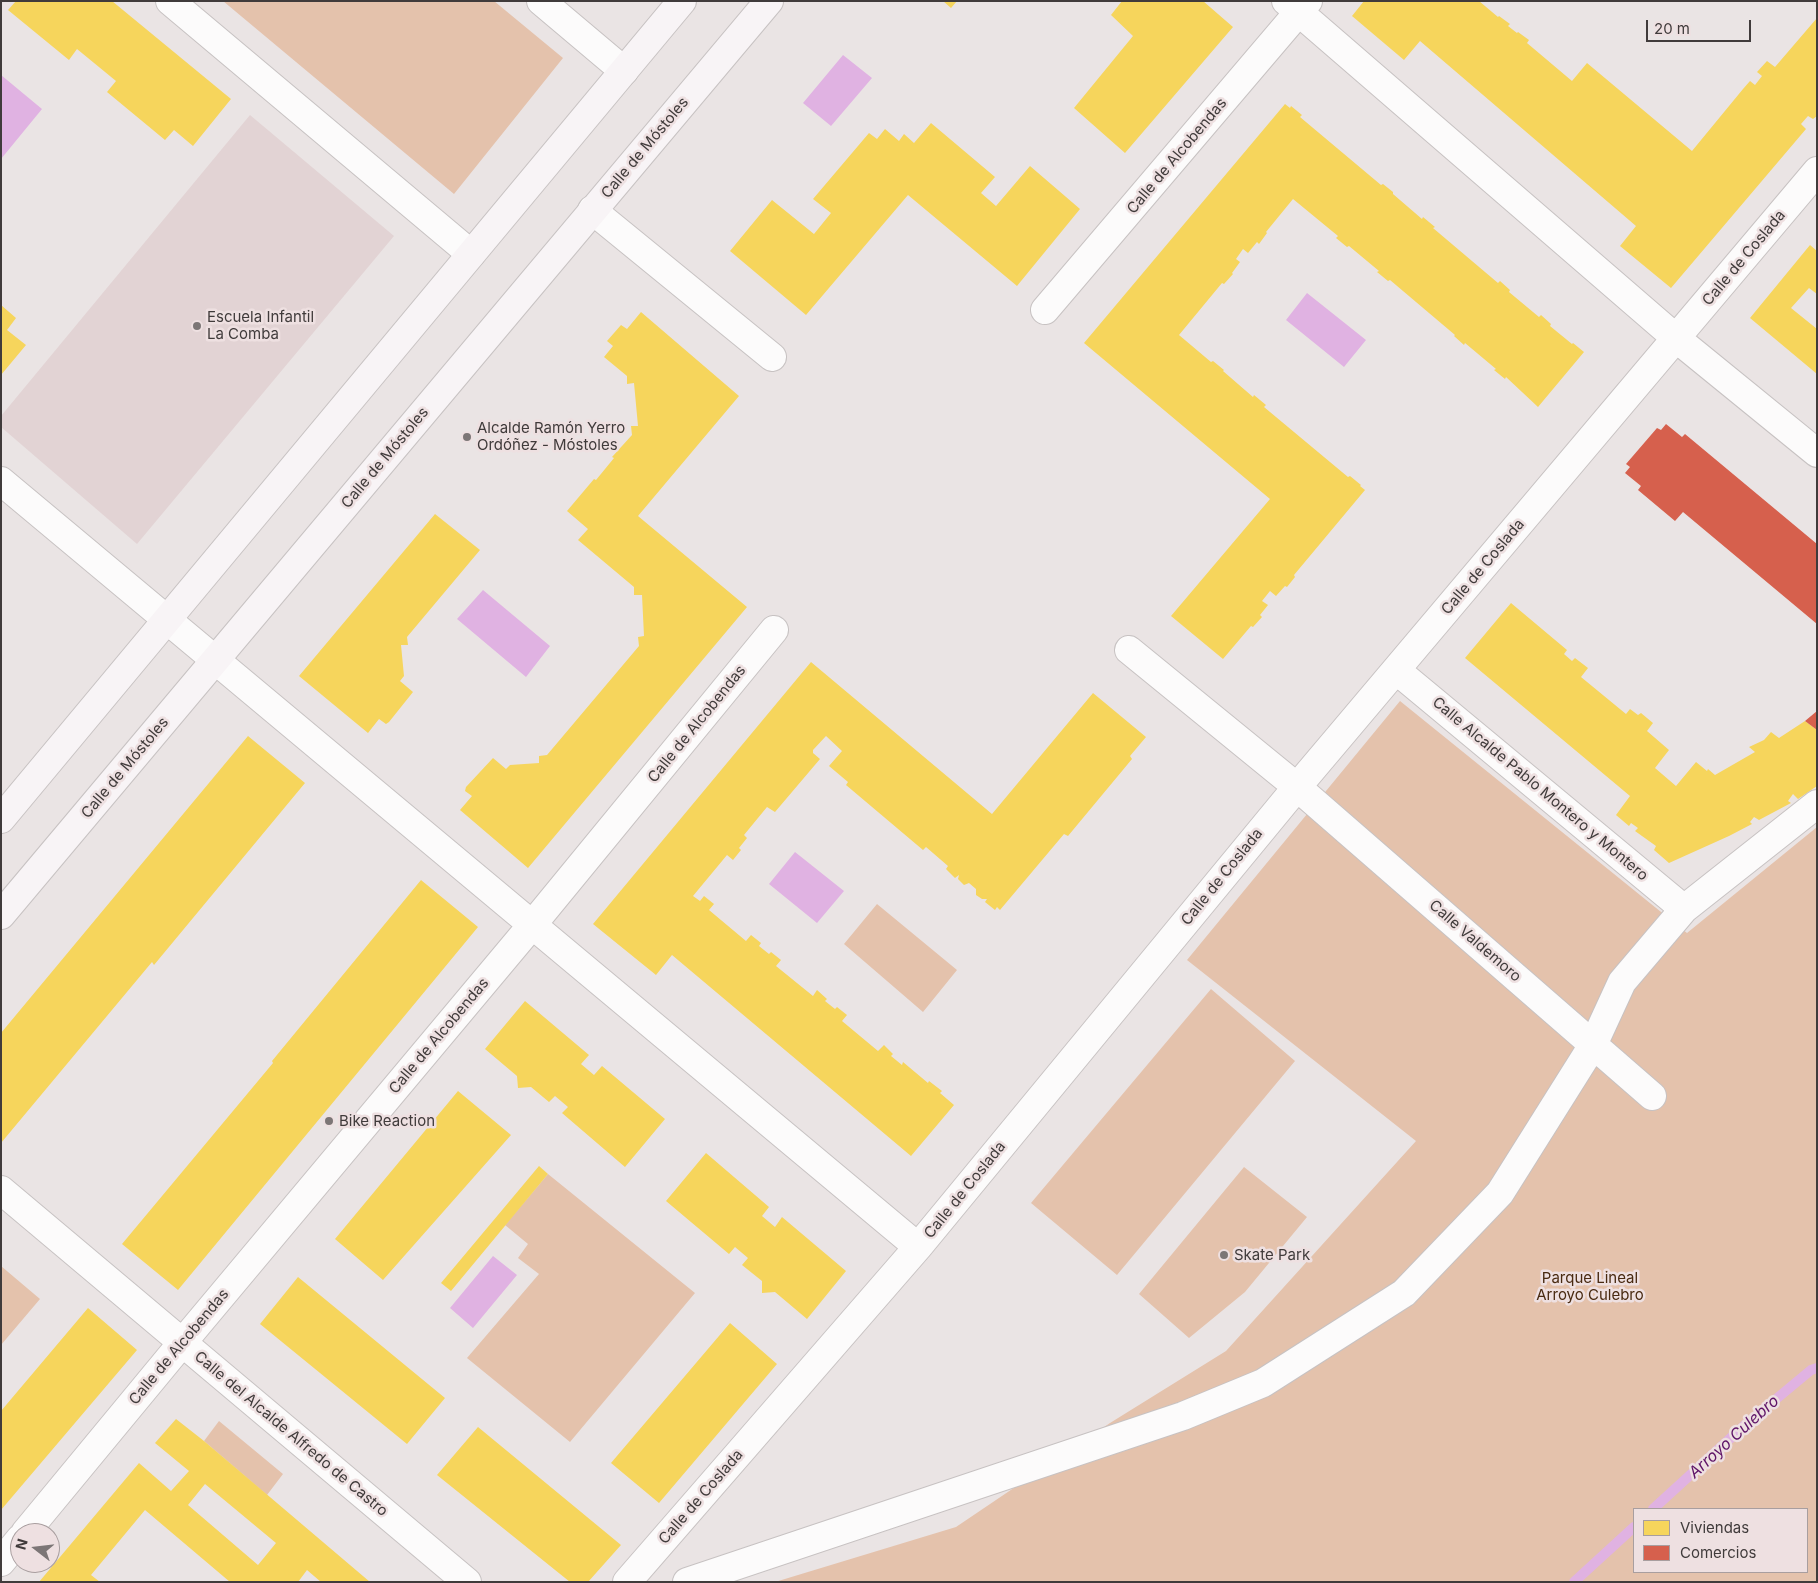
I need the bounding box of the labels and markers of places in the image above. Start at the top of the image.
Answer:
place label: Escuela Infantil La Comba [207,308,314,343]
marker: Escuela Infantil La Comba [191,320,203,332]
place label: Alcalde Ramón Yerro Ordóñez - Móstoles [477,419,625,454]
marker: Alcalde Ramón Yerro Ordóñez - Móstoles [461,431,473,443]
place label: Bike Reaction [339,1112,435,1130]
marker: Bike Reaction [323,1115,335,1127]
place label: Skate Park [1234,1246,1310,1264]
marker: Skate Park [1218,1249,1230,1261]

